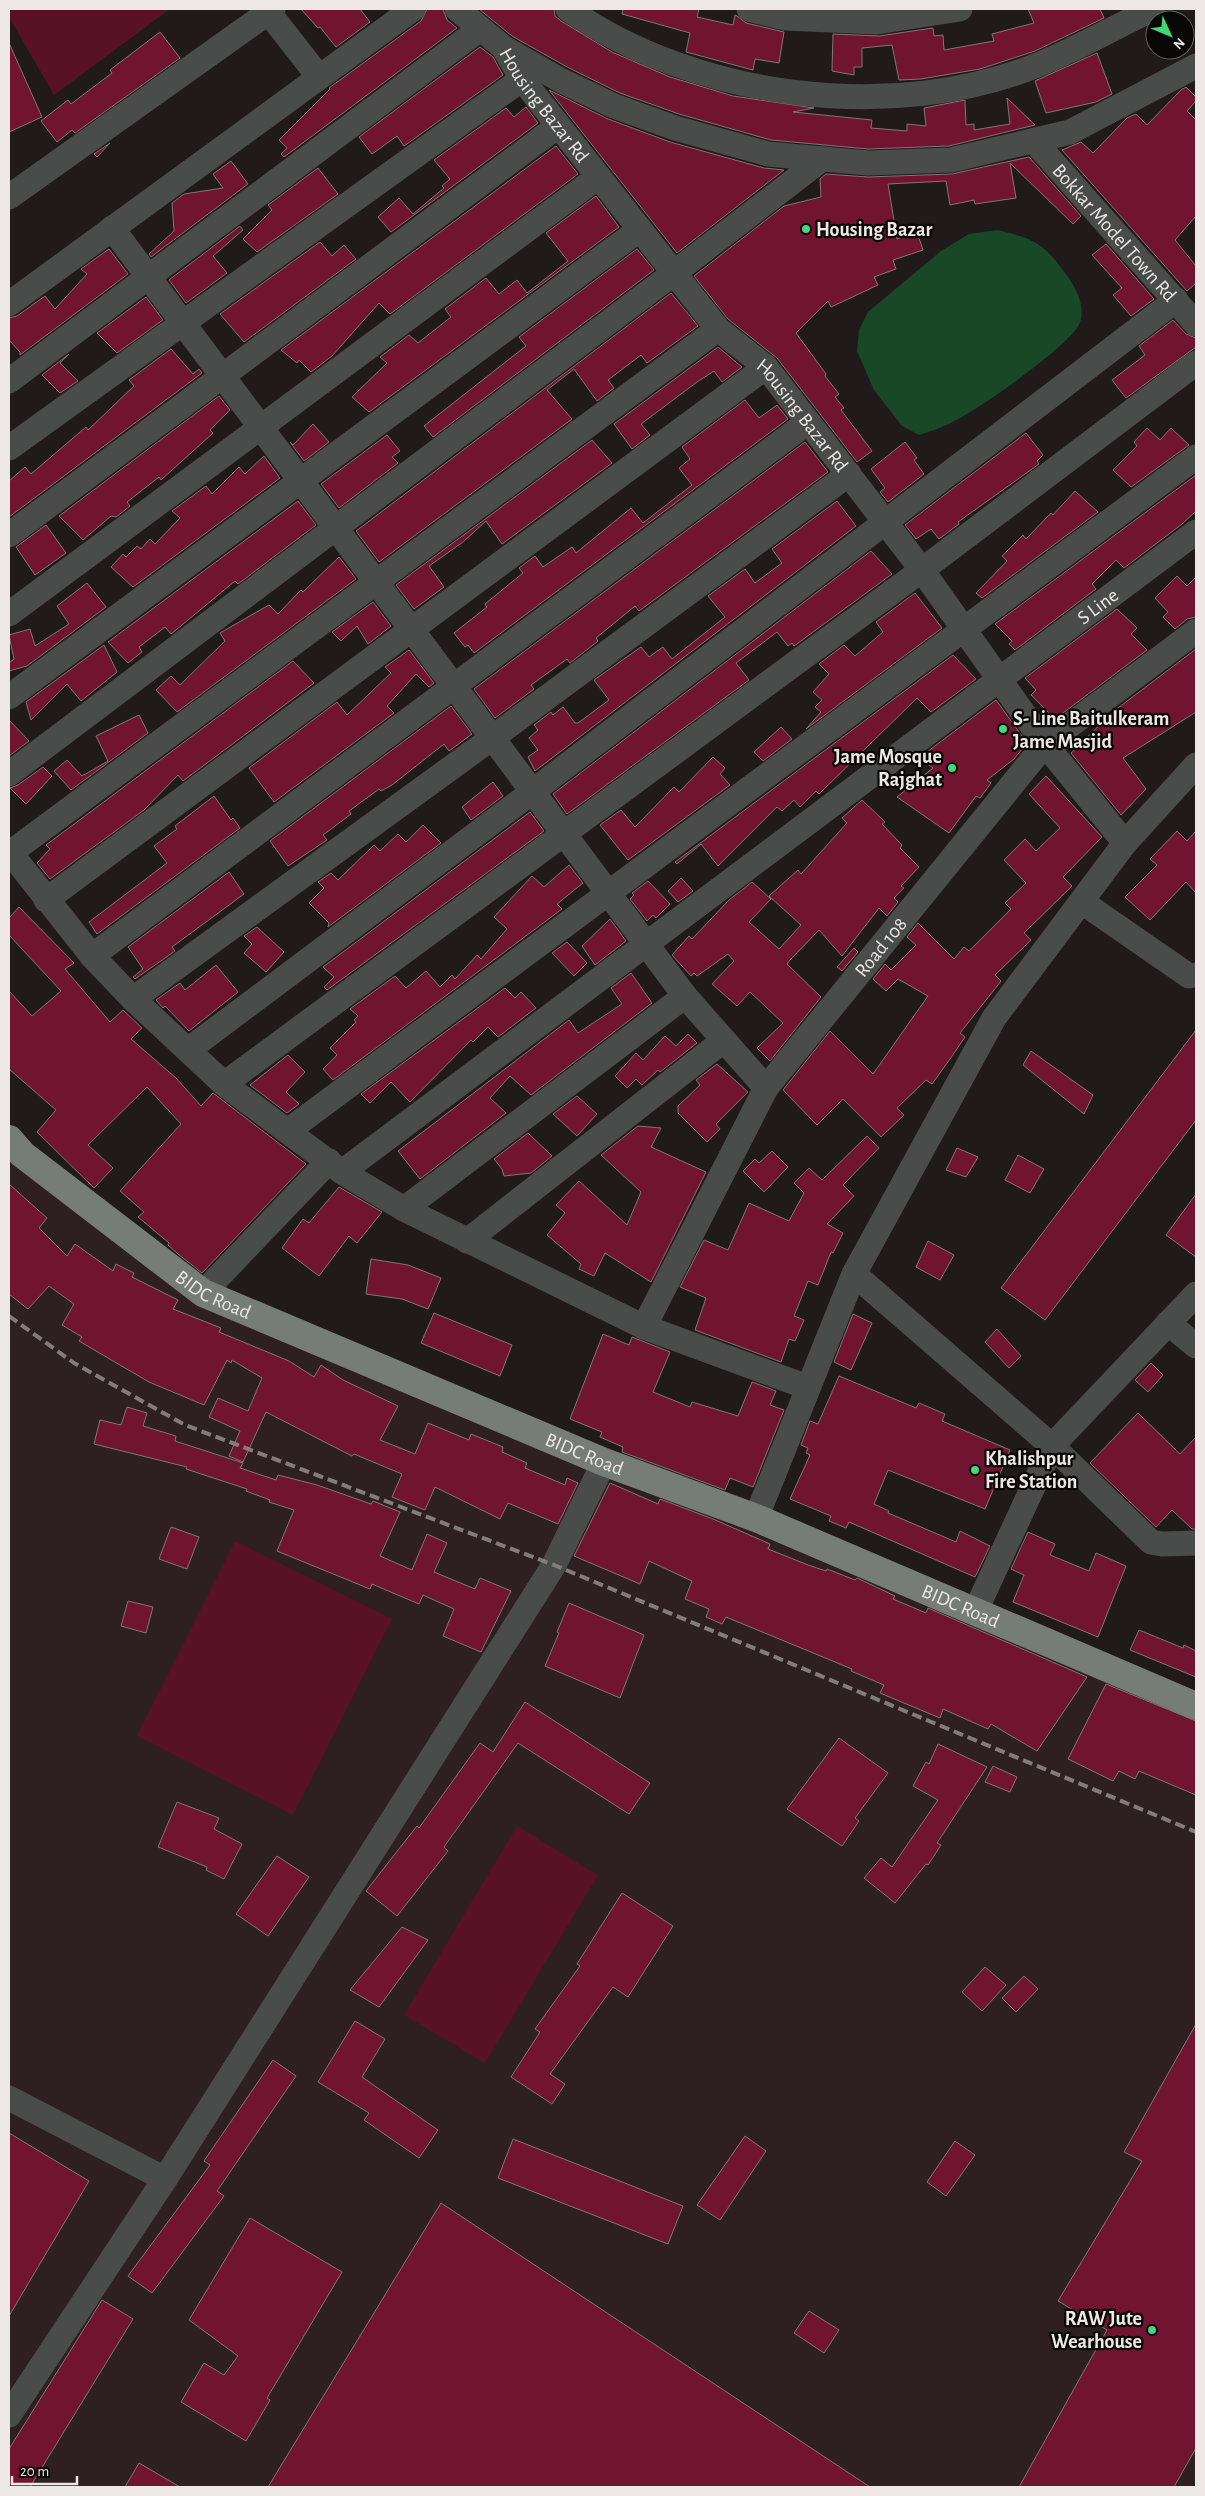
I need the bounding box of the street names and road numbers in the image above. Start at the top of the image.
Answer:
street label: Housing Bazar Rd [495,45,592,166]
street label: Bokkar Model Town Rd [1048,160,1180,306]
street label: Housing Bazar Rd [753,355,851,476]
street label: S Line [1074,585,1122,628]
street label: Road 108 [851,914,911,981]
street label: BIDC Road [171,1267,254,1323]
street label: BIDC Road [542,1429,626,1479]
street label: BIDC Road [919,1581,1002,1632]

